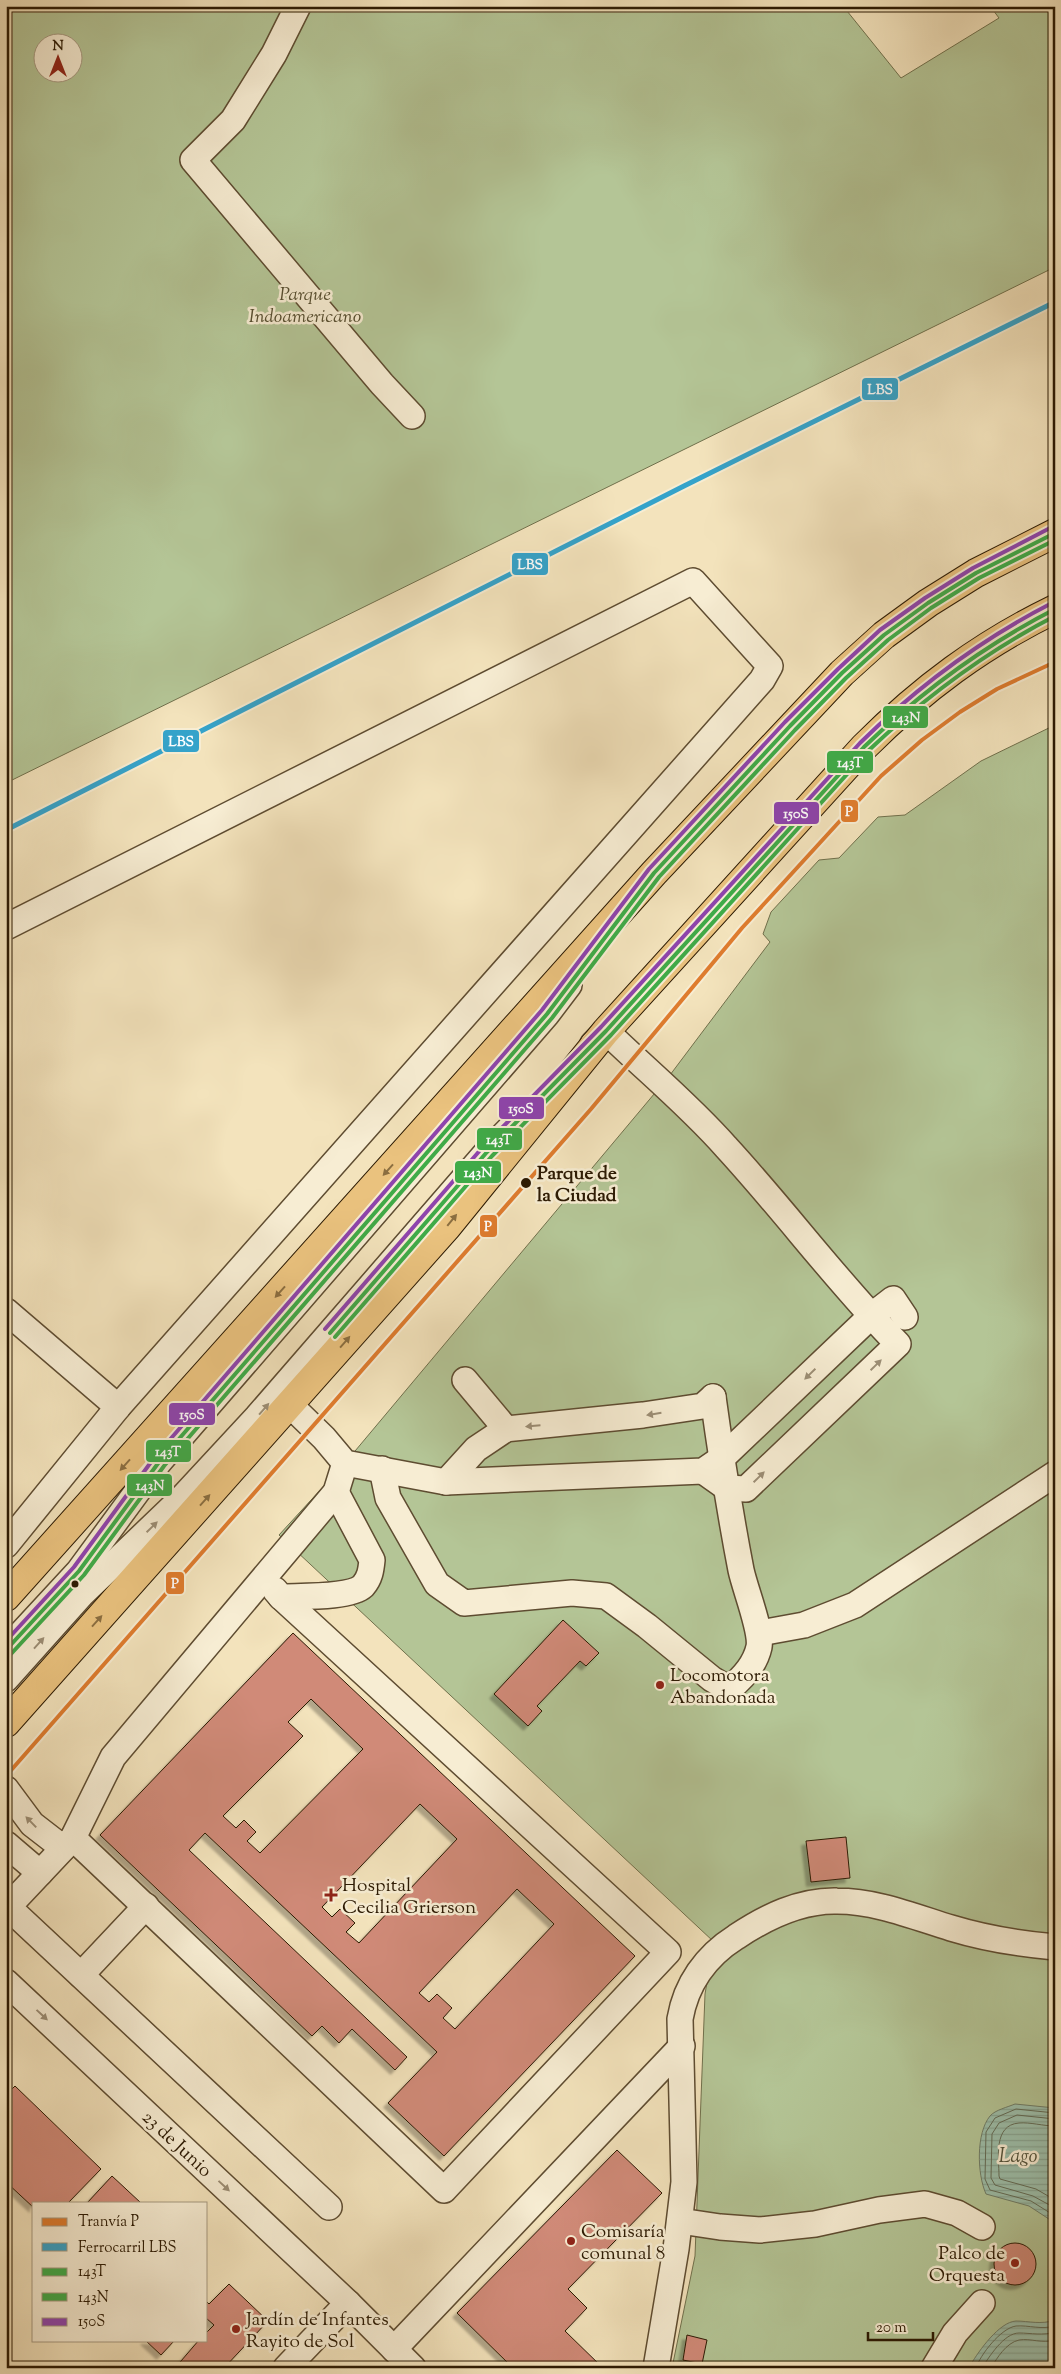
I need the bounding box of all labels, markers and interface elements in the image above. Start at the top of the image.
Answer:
north arrow [32,32,82,82]
text: N [52,37,64,57]
park label: Parque Indoamericano [249,282,361,331]
line badge: LBS [861,377,899,401]
text: LBS [867,381,893,401]
line badge: LBS [511,552,549,576]
text: LBS [517,556,543,576]
line badge: 143N [882,705,929,729]
text: 143N [892,709,920,729]
line badge: LBS [162,729,200,753]
text: LBS [168,733,194,753]
line badge: 143T [826,750,874,774]
text: 143T [837,754,863,774]
line badge: P [840,799,859,823]
line badge: 150S [773,801,820,825]
text: P [845,803,853,823]
text: 150S [783,805,809,825]
line badge: 150S [498,1096,545,1120]
text: 150S [508,1100,534,1120]
line badge: 143T [476,1127,523,1151]
text: 143T [486,1131,512,1151]
line badge: 143N [454,1160,502,1184]
place label: Parque de la Ciudad [537,1161,617,1210]
one-way arrow [382,1164,394,1176]
text: 143N [464,1164,492,1184]
marker: Parque de la Ciudad [519,1176,533,1190]
one-way arrow [447,1214,458,1227]
line badge: P [479,1214,498,1238]
text: P [484,1218,492,1238]
one-way arrow [274,1285,285,1298]
one-way arrow [339,1337,351,1349]
one-way arrow [870,1359,882,1371]
one-way arrow [804,1368,816,1380]
line badge: 150S [168,1402,216,1426]
one-way arrow [258,1403,269,1415]
text: 150S [179,1406,205,1426]
one-way arrow [646,1410,662,1418]
one-way arrow [525,1423,541,1431]
line badge: 143T [145,1439,192,1463]
text: 143T [155,1443,181,1463]
one-way arrow [119,1458,130,1471]
one-way arrow [752,1471,764,1483]
line badge: 143N [126,1473,173,1497]
text: 143N [136,1477,164,1497]
one-way arrow [199,1494,211,1506]
one-way arrow [146,1521,158,1533]
line badge: P [165,1571,185,1595]
text: P [171,1575,179,1595]
unlabelled marker [70,1579,80,1589]
one-way arrow [91,1615,102,1627]
one-way arrow [33,1636,44,1649]
place label: Locomotora Abandonada [670,1663,776,1712]
marker: Locomotora Abandonada [654,1679,666,1691]
one-way arrow [25,1816,37,1828]
place label: Hospital Cecilia Grierson [342,1873,476,1922]
marker: Hospital Cecilia Grierson [324,1888,338,1902]
one-way arrow [35,2009,47,2021]
street label: 23 de Junio [135,2105,217,2185]
water label: Lago [998,2143,1038,2172]
one-way arrow [218,2180,230,2192]
legend [32,2202,208,2342]
text: Tranvía P [78,2212,139,2233]
place label: Comisaría comunal 8 [581,2219,665,2268]
marker: Comisaría comunal 8 [565,2235,577,2247]
text: Ferrocarril LBS [78,2238,176,2259]
place label: Palco de Orquesta [929,2241,1005,2290]
marker: Palco de Orquesta [1009,2257,1021,2269]
text: 143T [78,2262,106,2283]
text: 143N [78,2288,109,2309]
place label: Jardín de Infantes Rayito de Sol [245,2307,389,2356]
scale bar [868,2309,934,2341]
text: 150S [78,2312,105,2333]
text: 20 m [876,2318,907,2339]
marker: Jardín de Infantes Rayito de Sol [230,2323,242,2335]

